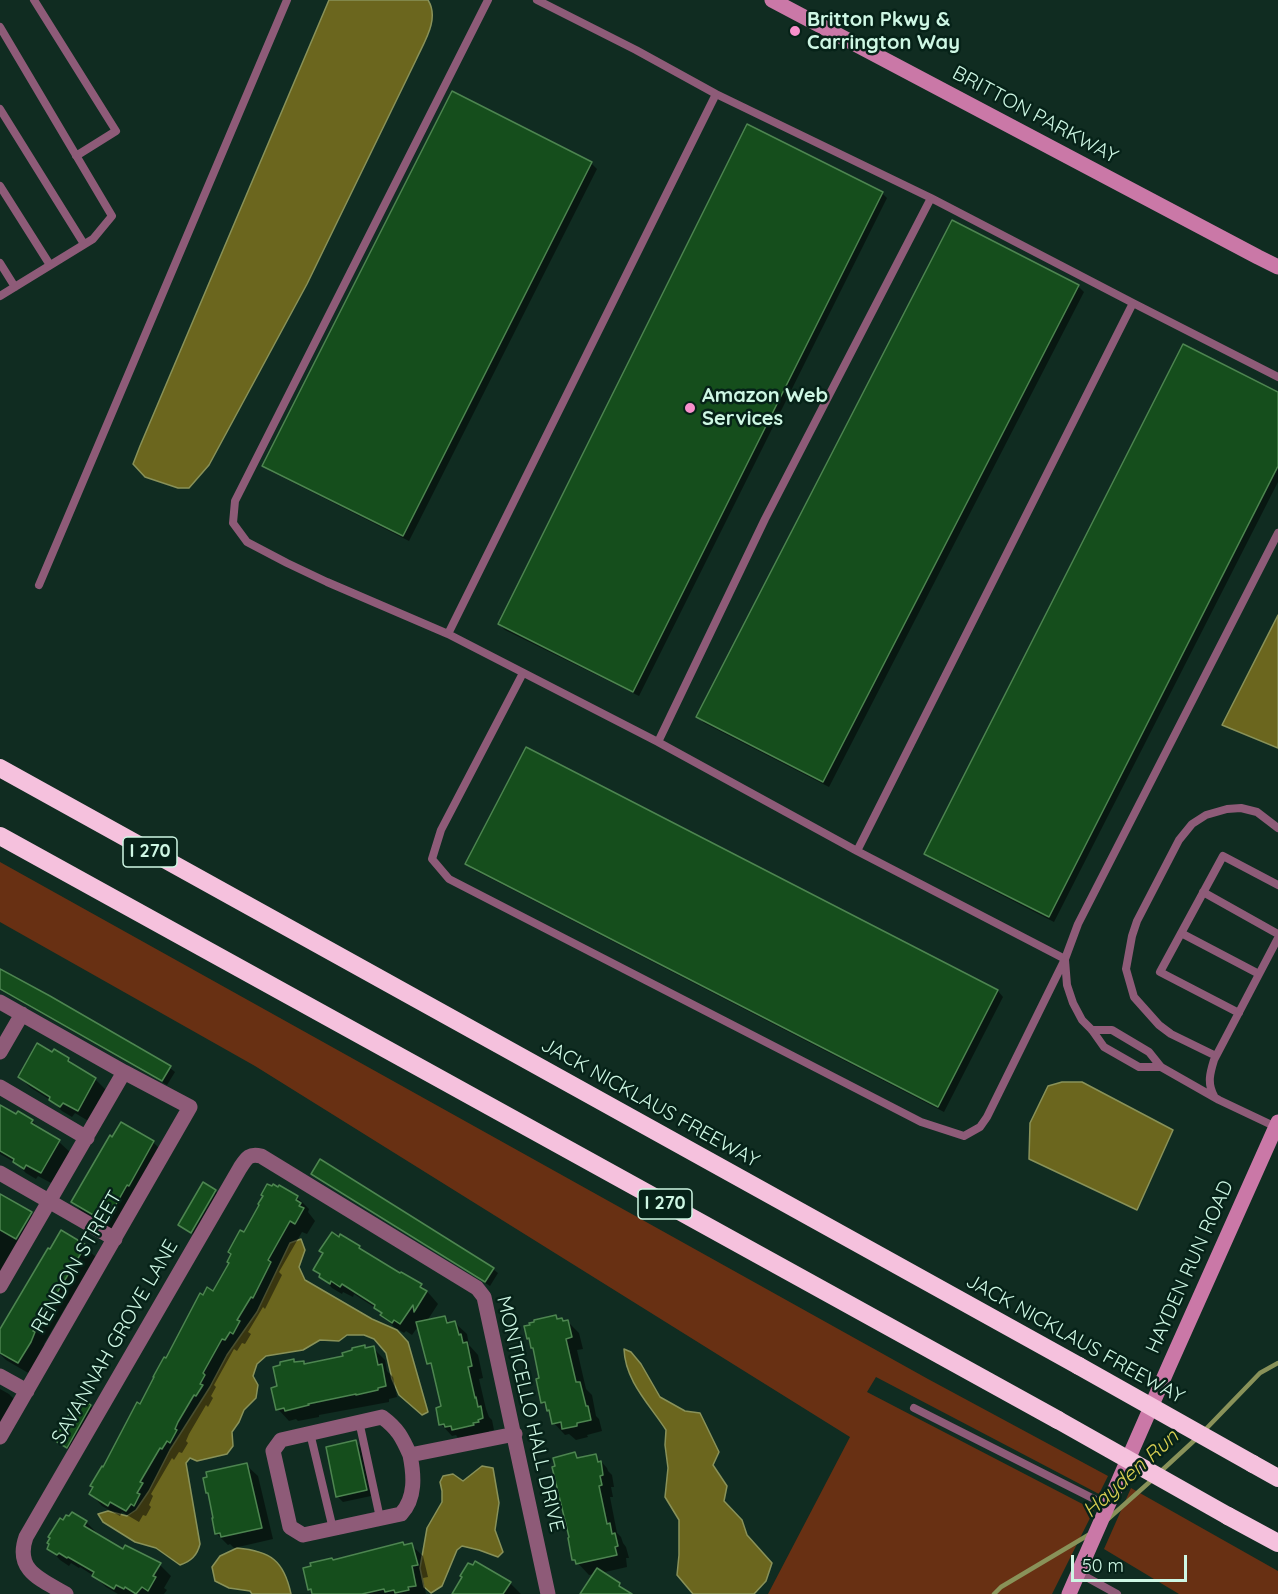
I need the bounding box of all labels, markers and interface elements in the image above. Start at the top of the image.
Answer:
place label: Britton Pkwy & Carrington Way [807,8,960,55]
marker: Britton Pkwy & Carrington Way [788,24,802,38]
street label: BRITTON PARKWAY [948,61,1122,169]
place label: Amazon Web Services [702,384,828,431]
marker: Amazon Web Services [683,401,697,415]
road number: I 270 [123,837,177,867]
street label: JACK NICKLAUS FREEWAY [537,1033,763,1173]
street label: HAYDEN RUN ROAD [1141,1177,1239,1357]
street label: RENDON STREET [26,1186,128,1338]
road number: I 270 [638,1189,692,1219]
street label: SAVANNAH GROVE LANE [47,1236,183,1448]
street label: JACK NICKLAUS FREEWAY [962,1269,1188,1409]
street label: MONTICELLO HALL DRIVE [491,1294,569,1534]
water label: Hayden Run [1078,1424,1184,1524]
scale bar [1074,1543,1190,1581]
text: 50 m [1082,1554,1124,1577]

